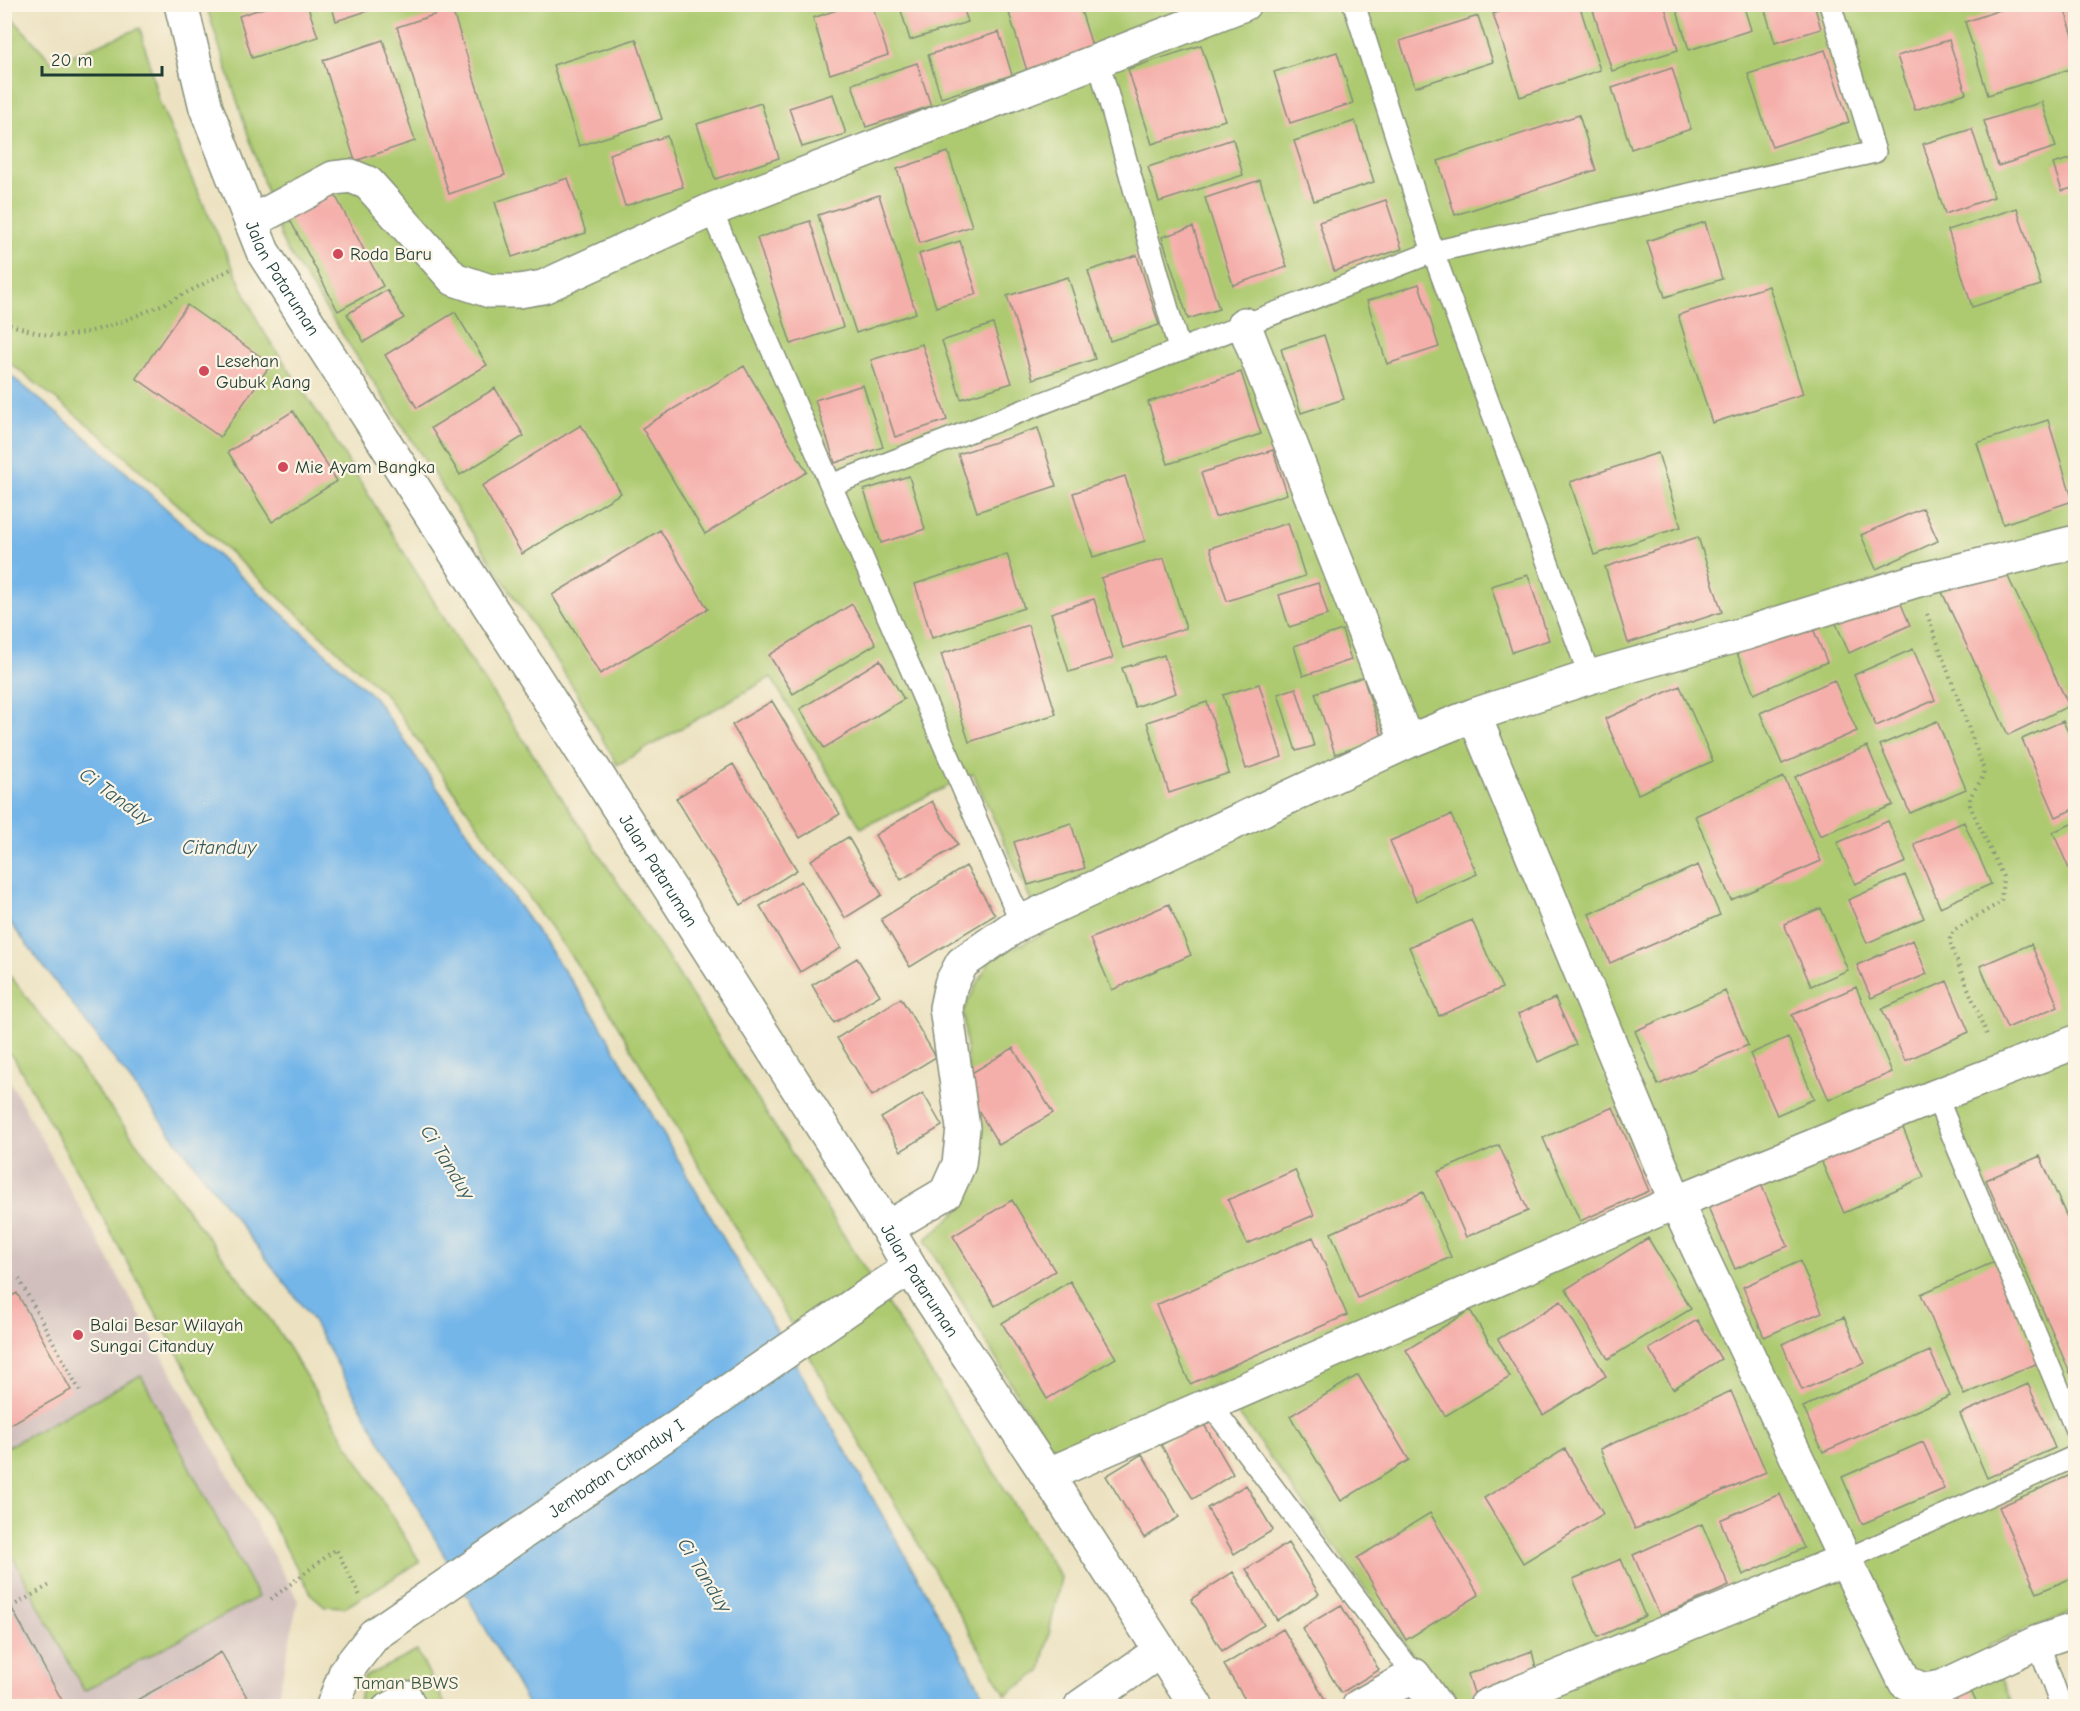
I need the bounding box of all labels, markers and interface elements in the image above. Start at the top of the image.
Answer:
scale bar [42,39,162,77]
text: 20 m [51,50,92,71]
street label: Jalan Pataruman [241,218,324,340]
place label: Roda Baru [350,244,432,265]
marker: Roda Baru [331,247,345,261]
place label: Lesehan Gubuk Aang [216,351,311,393]
marker: Lesehan Gubuk Aang [197,364,211,378]
place label: Mie Ayam Bangka [295,457,435,478]
marker: Mie Ayam Bangka [276,460,290,474]
water label: Ci Tanduy [75,763,157,831]
street label: Jalan Pataruman [614,810,702,931]
water label: Citanduy [182,836,257,859]
water label: Ci Tanduy [416,1121,480,1205]
street label: Jalan Pataruman [876,1220,963,1341]
place label: Balai Besar Wilayah Sungai Citanduy [90,1315,243,1357]
marker: Balai Besar Wilayah Sungai Citanduy [71,1328,85,1342]
street label: Jembatan Citanduy I [545,1415,688,1523]
water label: Ci Tanduy [673,1534,737,1618]
park label: Taman BBWS [353,1673,459,1694]

